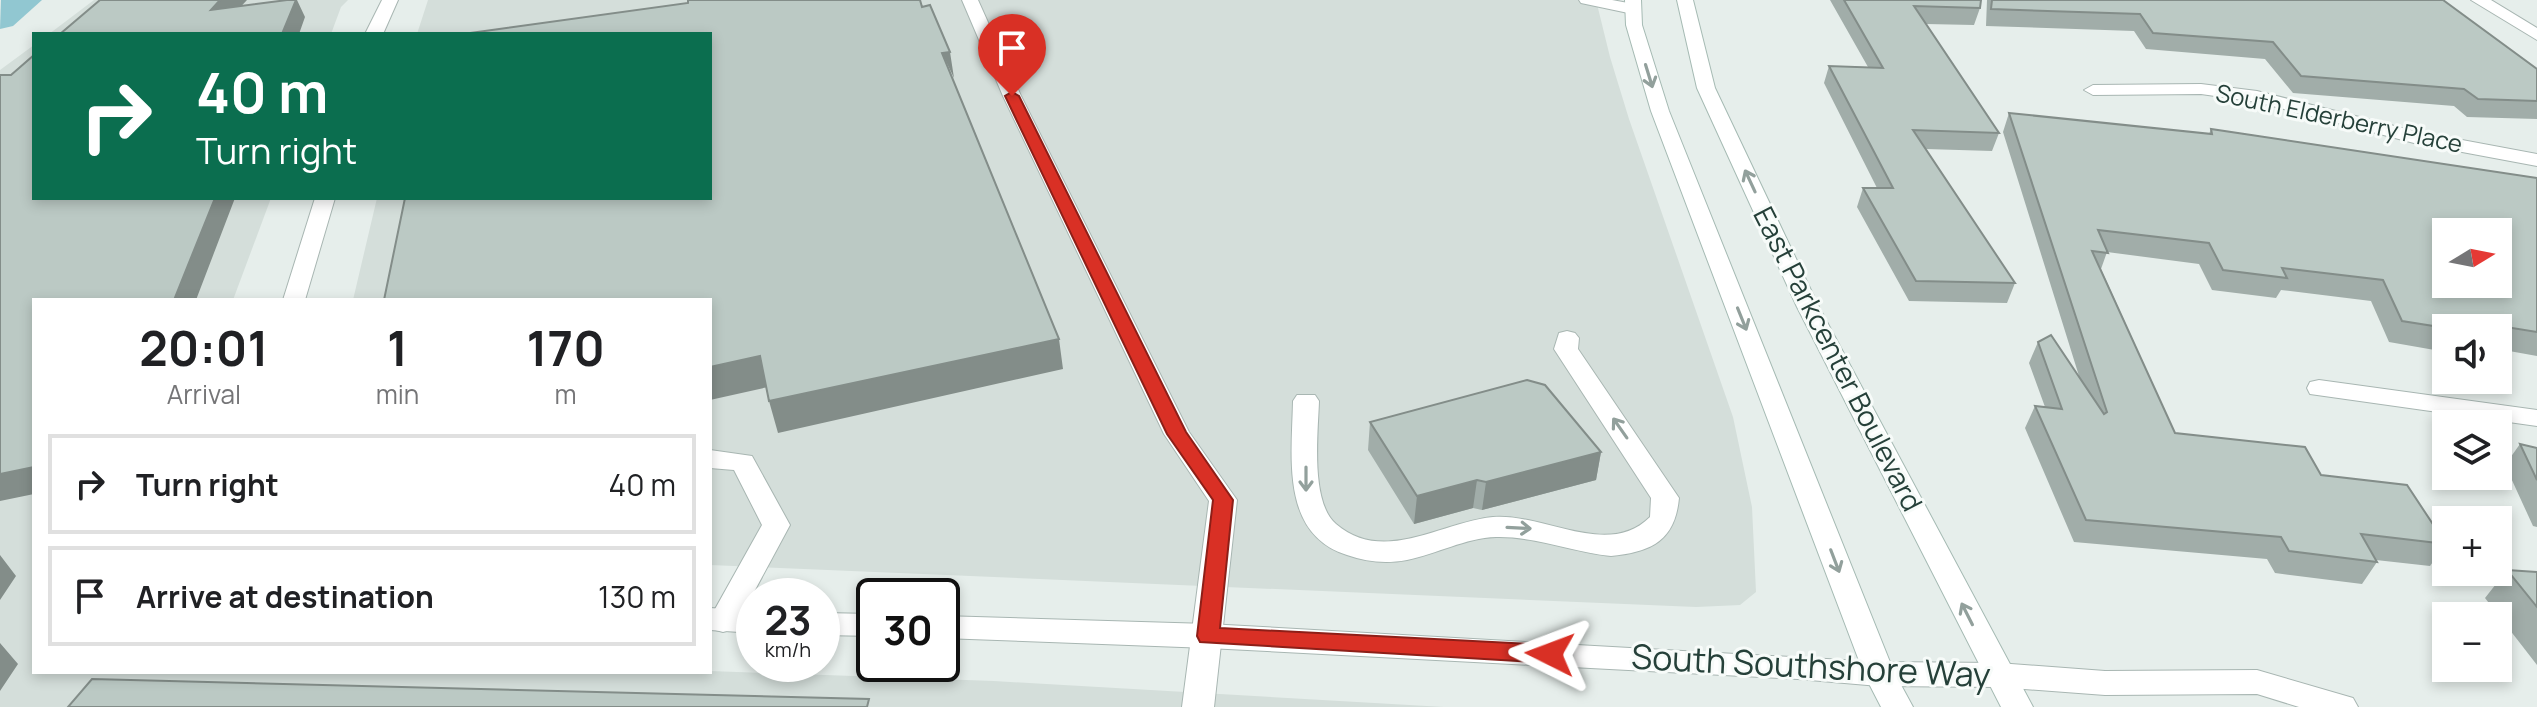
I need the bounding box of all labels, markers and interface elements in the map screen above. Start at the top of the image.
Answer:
pin [978,14.0,1046,96]
icon: arrive [990,26,1034,70]
text: 40 m [196,53,328,130]
one-way arrow [1642,62,1657,88]
icon: right [64,64,168,168]
street label: South Elderberry Place [2213,75,2466,160]
text: Turn right [196,126,357,175]
one-way arrow [1741,169,1756,194]
street label: East Parkcenter Boulevard [1745,200,1932,517]
north arrow [2432,218,2512,298]
map controls [2432,218,2512,682]
one-way arrow [1736,306,1750,331]
button: sound [2432,314,2512,394]
text: 20:01 [139,315,268,380]
text: 1 [387,315,408,380]
text: 170 [527,315,605,380]
text: Arrival [167,376,241,412]
text: min [376,376,419,412]
text: m [555,376,577,412]
button: layers [2432,410,2512,490]
one-way arrow [1612,417,1628,439]
icon: right [68,462,112,506]
text: Turn right [136,464,279,505]
text: 40 m [609,464,676,505]
one-way arrow [1299,465,1314,492]
button: + [2432,506,2512,586]
one-way arrow [1506,521,1532,536]
one-way arrow [1829,548,1843,573]
icon: arrive [68,574,112,618]
text: Arrive at destination [136,576,434,617]
text: 130 m [598,576,676,617]
speed limit sign: 30 [856,578,960,682]
text: 23 [764,592,812,647]
one-way arrow [1958,602,1974,626]
button: − [2432,602,2512,682]
position arrow [1508,612,1592,696]
street label: South Southshore Way [1630,633,1992,697]
text: km/h [765,636,811,663]

